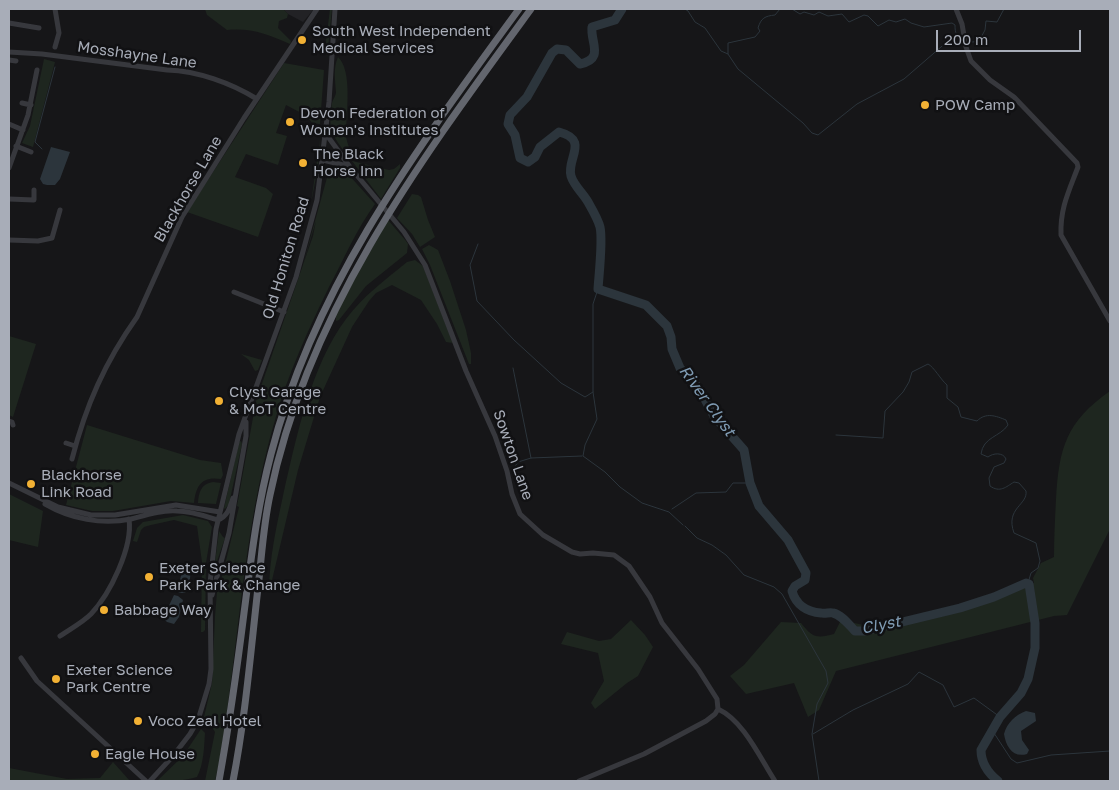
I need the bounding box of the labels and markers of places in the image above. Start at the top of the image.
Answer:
place label: South West Independent Medical Services [312,22,491,57]
marker: South West Independent Medical Services [296,34,308,46]
place label: POW Camp [935,96,1015,114]
marker: POW Camp [919,99,931,111]
place label: Devon Federation of Women's Institutes [300,104,445,139]
marker: Devon Federation of Women's Institutes [284,116,296,128]
place label: The Black Horse Inn [313,145,384,180]
marker: The Black Horse Inn [297,157,309,169]
place label: Clyst Garage & MoT Centre [229,383,326,418]
marker: Clyst Garage & MoT Centre [213,395,225,407]
place label: Blackhorse Link Road [41,466,122,501]
marker: Blackhorse Link Road [25,478,37,490]
place label: Exeter Science Park Park & Change [159,559,300,594]
marker: Exeter Science Park Park & Change [143,571,155,583]
place label: Babbage Way [114,601,211,619]
marker: Babbage Way [98,604,110,616]
place label: Exeter Science Park Centre [66,661,173,696]
marker: Exeter Science Park Centre [50,673,62,685]
place label: Voco Zeal Hotel [148,712,261,730]
marker: Voco Zeal Hotel [132,715,144,727]
place label: Eagle House [105,745,195,763]
marker: Eagle House [89,748,101,760]

